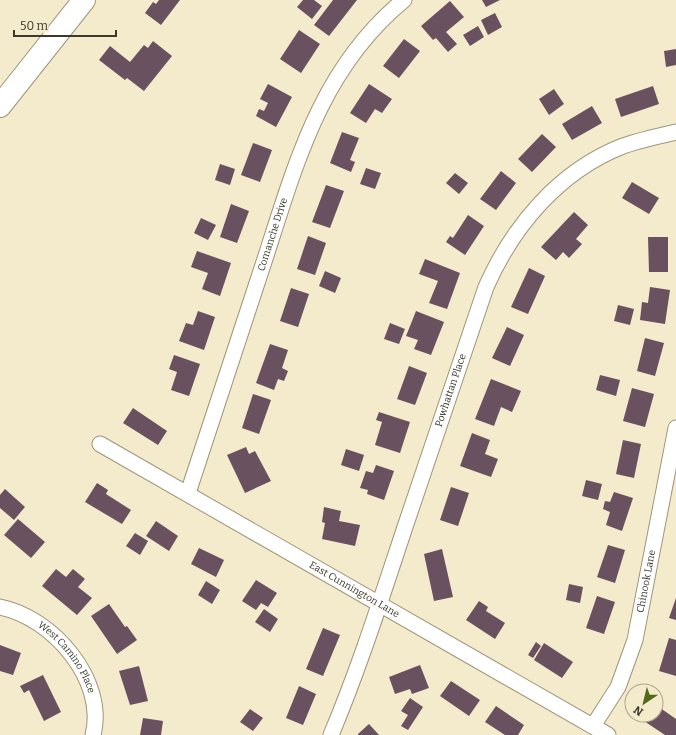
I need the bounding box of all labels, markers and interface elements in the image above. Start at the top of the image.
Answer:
scale bar [14,12,116,38]
text: 50 m [20,19,49,33]
street label: Comanche Drive [255,196,290,273]
street label: Powhattan Place [433,352,469,428]
street label: Chinook Lane [634,549,658,614]
street label: East Cunnington Lane [307,559,402,620]
street label: West Camino Place [36,619,97,695]
north arrow [624,683,664,723]
text: N [631,703,646,719]

